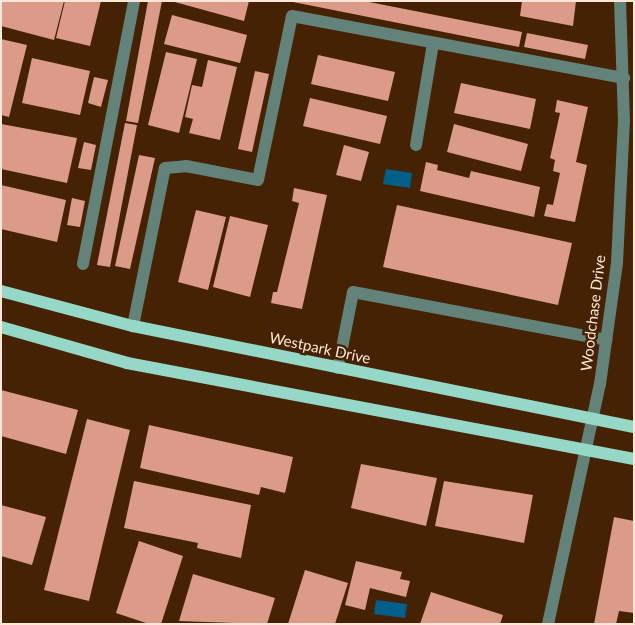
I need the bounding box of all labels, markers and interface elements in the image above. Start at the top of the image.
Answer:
street label: Woodchase Drive [577,254,609,372]
street label: Westpark Drive [268,328,372,368]

